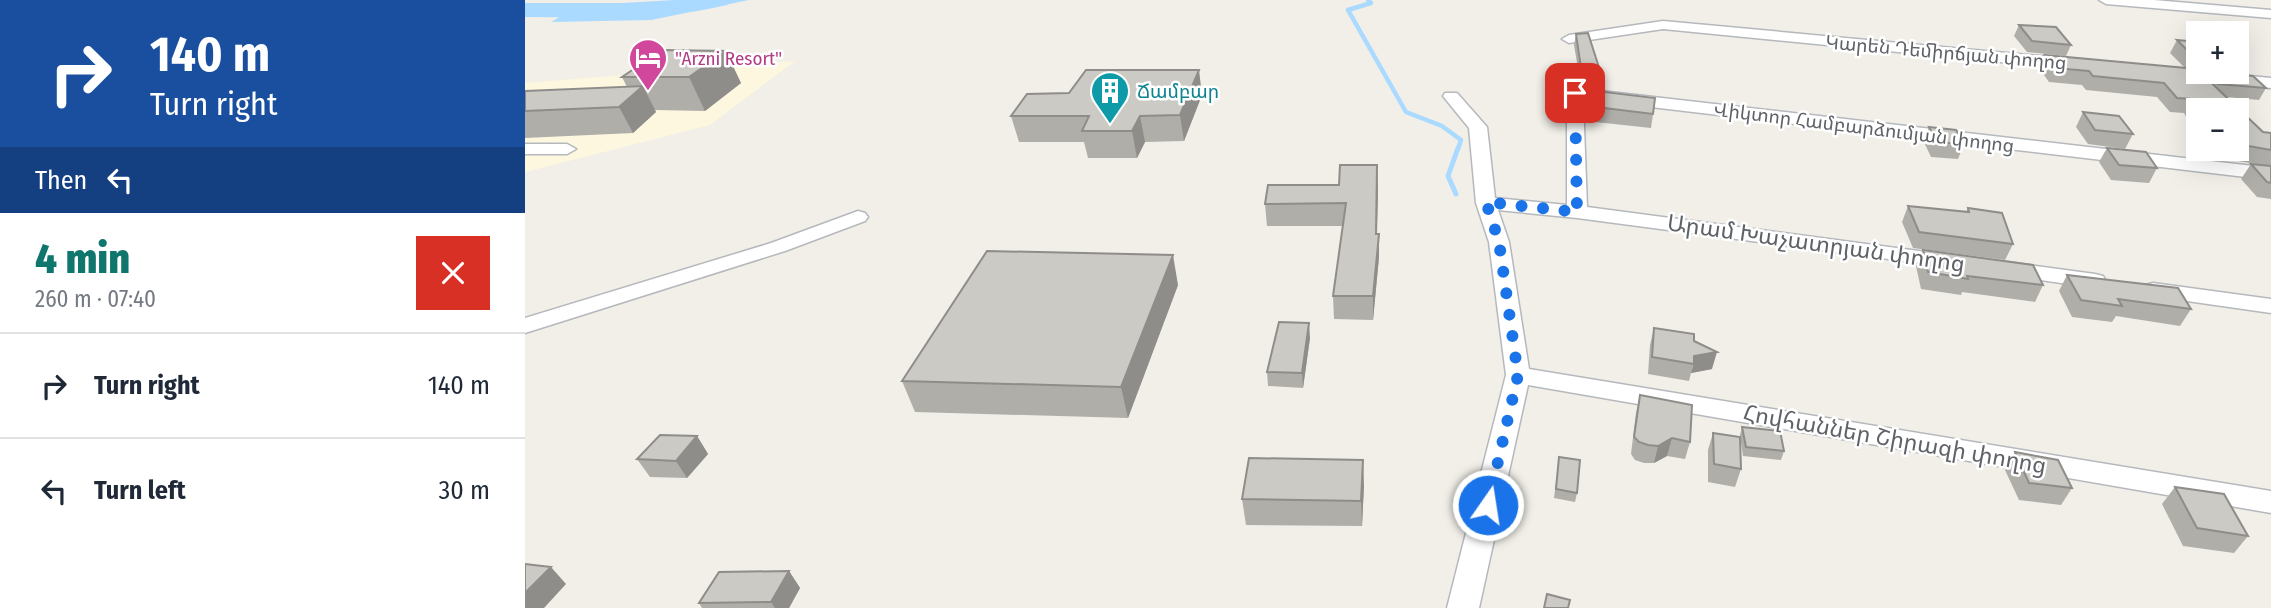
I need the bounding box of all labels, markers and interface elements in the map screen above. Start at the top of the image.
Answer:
map controls [2186,21,2249,161]
button: + [2186,21,2249,84]
text: 140 m [150,25,270,84]
icon: right [35,28,126,119]
street label: Կարեն Դեմիրճյան փողոց [1825,31,2067,74]
hotel icon: "Arzni Resort" [627,37,669,92]
place label: "Arzni Resort" [675,47,782,70]
pin [1545,63,1605,123]
building icon: Ճամբար [1089,70,1131,125]
icon: arrive [1556,74,1594,112]
place label: Ճամբար [1137,80,1219,103]
text: Turn right [150,85,277,123]
street label: Վիկտոր Համբարձումյան փողոց [1712,98,2015,157]
button: − [2186,98,2249,161]
icon: left [101,161,139,199]
text: Then [35,165,87,196]
street label: Արամ Խաչատրյան փողոց [1665,208,1967,278]
text: 4 min [35,234,130,284]
button: close [416,236,490,310]
text: 260 m · 07:40 [35,285,156,313]
icon: right [35,367,73,405]
text: Turn right [94,370,200,401]
text: 140 m [428,370,490,401]
street label: Հովհաններ Շիրազի փողոց [1741,399,2049,479]
position arrow [1451,468,1525,542]
icon: left [35,472,73,510]
text: Turn left [94,475,186,506]
text: 30 m [439,475,490,506]

